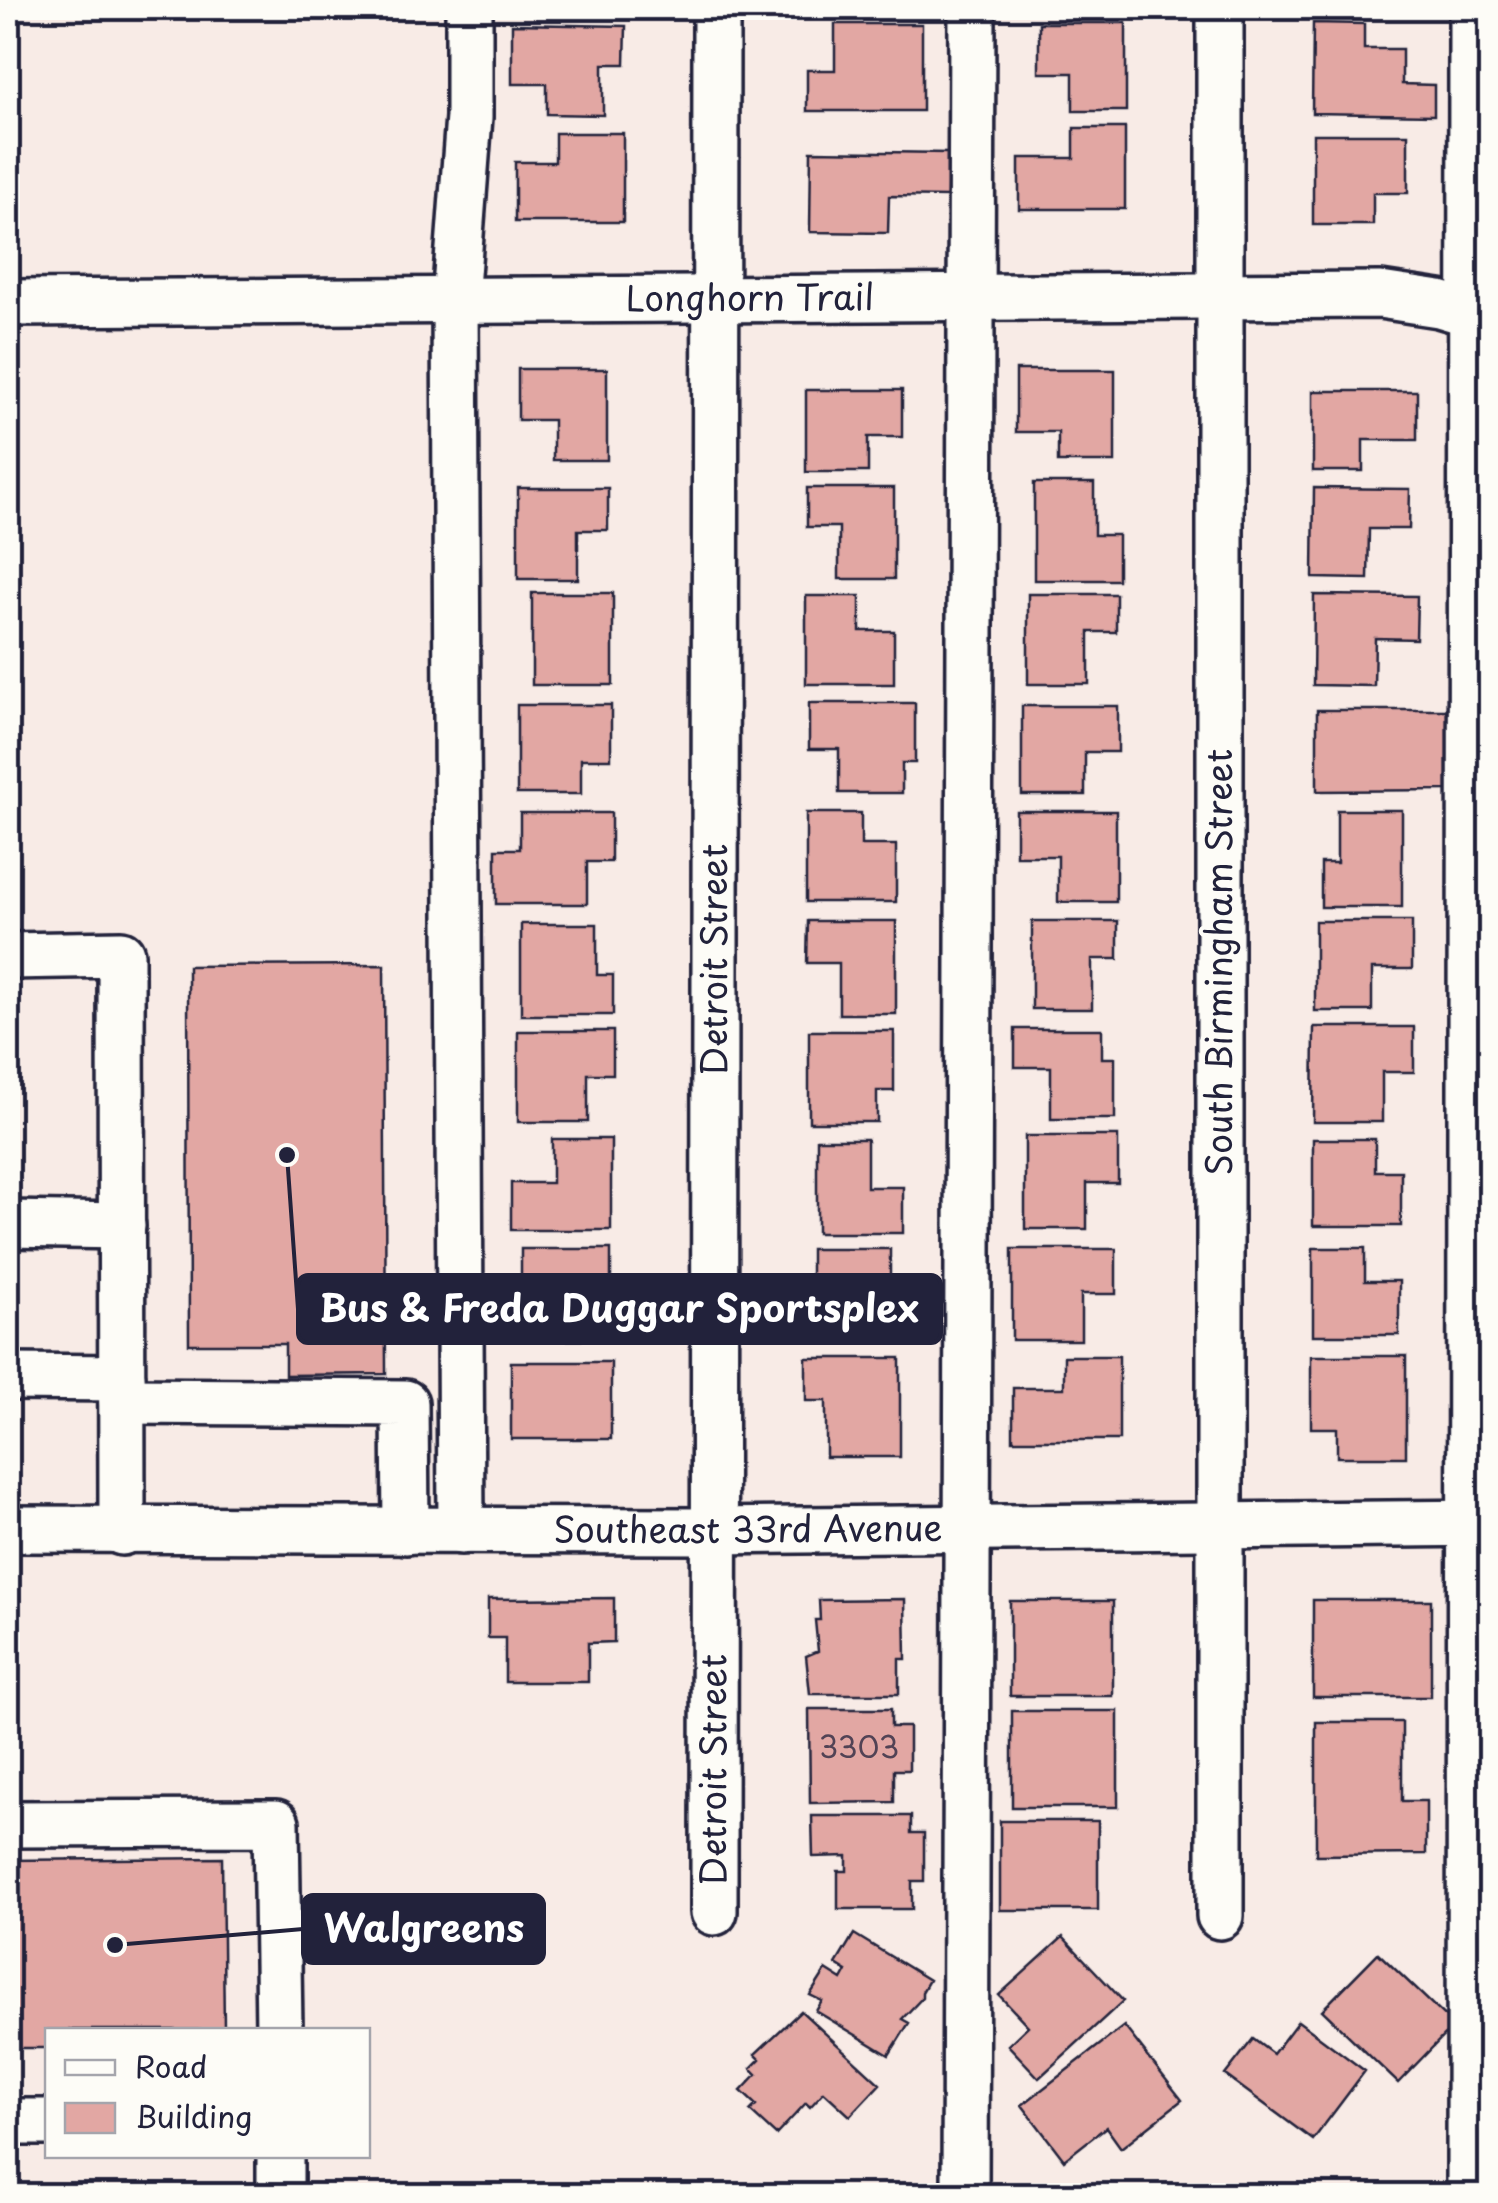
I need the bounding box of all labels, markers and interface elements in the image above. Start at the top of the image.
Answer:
street label: Longhorn Trail [625,269,875,323]
street label: South Birmingham Street [1191,749,1244,1175]
street label: Detroit Street [686,844,739,1076]
callout: Bus & Freda Duggar Sportsplex [298,1275,941,1343]
text: Bus & Freda Duggar Sportsplex [319,1278,919,1335]
street label: Southeast 33rd Avenue [553,1500,943,1555]
street label: Detroit Street [685,1654,738,1886]
house number: 3303 [819,1723,899,1768]
callout: Walgreens [303,1895,544,1963]
text: Walgreens [324,1898,524,1955]
legend [45,2028,370,2158]
text: Road [135,2043,208,2088]
text: Building [135,2093,252,2138]

